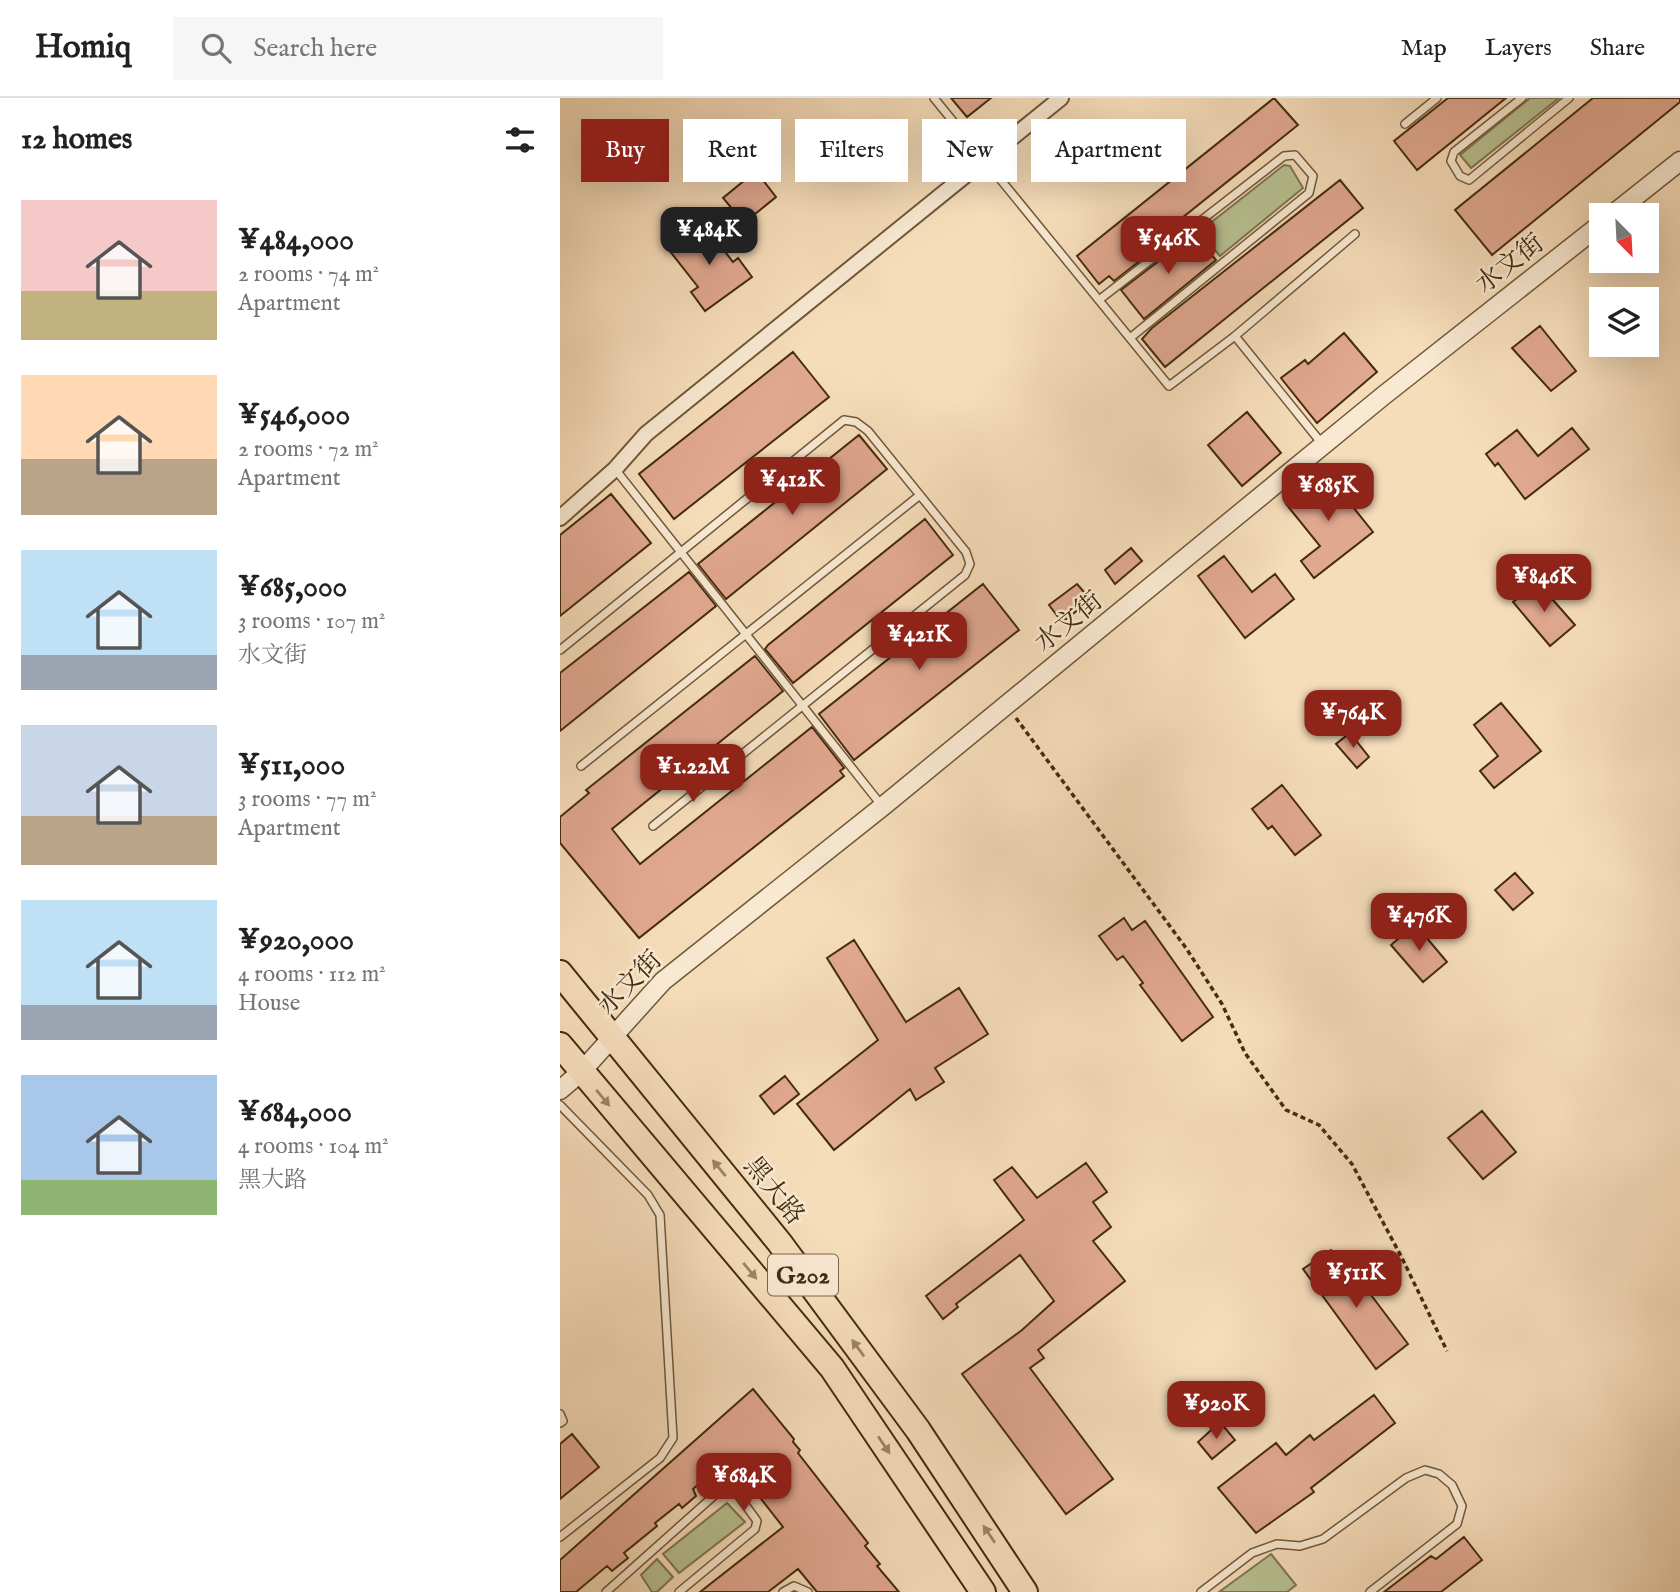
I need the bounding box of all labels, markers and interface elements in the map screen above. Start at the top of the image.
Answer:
search box [173,17,663,80]
text: Homiq [35,27,131,69]
icon: search [197,29,235,67]
text: Search here [253,32,377,65]
text: Map [1401,33,1447,64]
text: Layers [1485,33,1552,64]
text: Share [1590,33,1645,64]
chip: Buy [581,119,669,182]
chip: Rent [683,119,781,182]
chip: Filters [795,119,908,182]
chip: New [922,119,1017,182]
chip: Apartment [1031,119,1186,182]
text: 12 homes [21,121,132,159]
icon: filters [501,121,539,159]
north arrow [1589,203,1659,273]
map controls [1589,203,1659,357]
pin: ¥484K [660,208,758,267]
text: ¥484K [677,215,741,244]
pin: ¥546K [1119,216,1217,276]
text: ¥484,000 [238,222,354,260]
text: ¥546K [1137,224,1199,253]
street label: 水文街 [1469,227,1551,301]
icon: home [77,228,161,312]
text: 2 rooms · 74 m² [238,260,379,289]
button: layers [1589,287,1659,357]
text: Apartment [238,289,341,318]
text: ¥546,000 [238,397,350,435]
icon: home [77,403,161,487]
text: 2 rooms · 72 m² [238,435,379,464]
pin: ¥412K [743,458,841,517]
text: Apartment [238,464,341,493]
pin: ¥685K [1279,464,1377,523]
text: ¥412K [760,465,824,494]
text: ¥685K [1298,471,1358,500]
pin: ¥846K [1495,554,1593,614]
text: ¥846K [1512,562,1576,591]
text: ¥685,000 [238,569,347,607]
icon: home [77,578,161,662]
street label: 水文街 [1028,585,1110,660]
text: 3 rooms · 107 m² [238,607,386,636]
pin: ¥421K [870,612,968,672]
text: ¥421K [887,620,951,649]
text: 水文街 [238,641,307,670]
pin: ¥764K [1304,690,1402,750]
text: ¥764K [1320,698,1386,727]
pin: ¥1.22M [636,744,750,804]
text: ¥511,000 [238,747,345,785]
text: ¥1.22M [656,752,730,781]
icon: home [77,753,161,837]
text: 3 rooms · 77 m² [238,785,377,814]
text: Apartment [238,814,341,843]
pin: ¥476K [1370,894,1468,953]
text: ¥476K [1387,901,1451,930]
text: ¥920,000 [238,922,354,960]
icon: home [77,928,161,1012]
street label: 水文街 [591,944,669,1022]
text: 4 rooms · 112 m² [238,960,386,989]
text: House [238,989,300,1018]
one-way arrow [595,1089,610,1106]
text: ¥684,000 [238,1094,352,1132]
icon: home [77,1103,161,1187]
text: 4 rooms · 104 m² [238,1132,389,1161]
street label: 黑大路 [736,1150,811,1232]
one-way arrow [712,1160,727,1177]
text: 黑大路 [238,1166,307,1195]
pin: ¥511K [1307,1250,1405,1310]
road number: G202 [768,1254,838,1296]
text: ¥511K [1327,1258,1385,1287]
one-way arrow [742,1263,757,1280]
one-way arrow [851,1339,865,1357]
pin: ¥920K [1167,1382,1265,1441]
text: ¥920K [1183,1389,1249,1418]
one-way arrow [877,1436,891,1454]
pin: ¥684K [695,1454,793,1513]
text: ¥684K [712,1461,776,1490]
one-way arrow [982,1525,996,1543]

